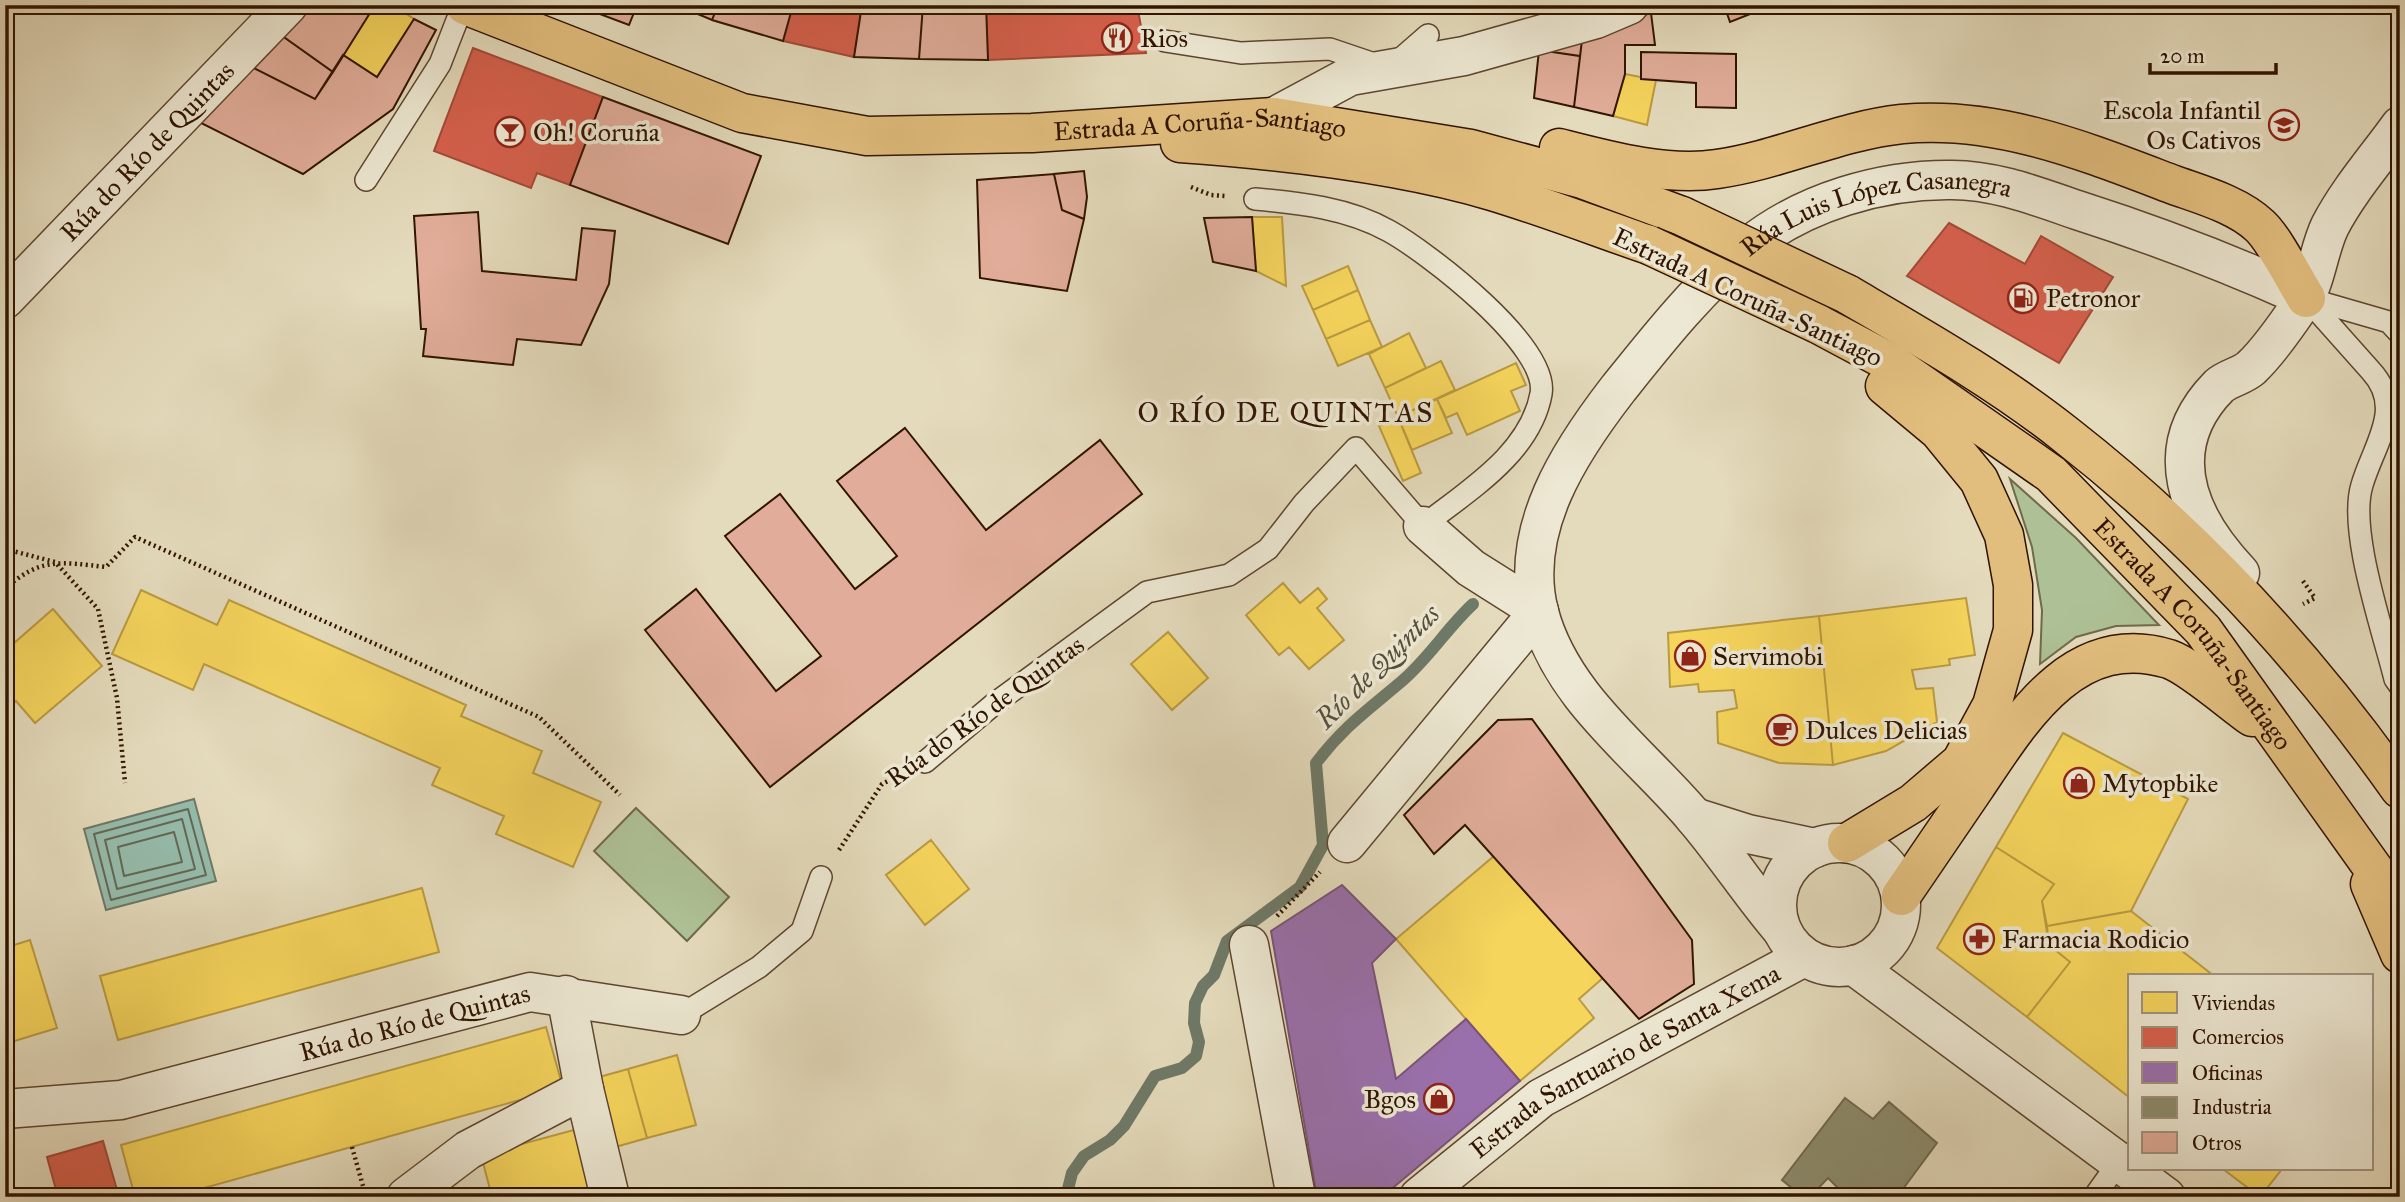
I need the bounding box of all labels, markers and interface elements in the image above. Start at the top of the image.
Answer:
restaurant icon: Rios [1100,21,1134,55]
place label: Rios [1140,22,1188,54]
scale bar [2150,32,2276,76]
text: 20 m [2160,43,2205,69]
street label: Rúa do Río de Quintas [53,55,241,248]
place label: Escola Infantil Os Cativos [2103,94,2261,156]
street label: Estrada A Coruña-Santiago [1052,100,1349,148]
school or university icon: Escola Infantil Os Cativos [2267,108,2301,142]
bar icon: Oh! Coruña [493,115,527,149]
place label: Oh! Coruña [533,116,660,148]
street label: Rúa Luis López Casanegra [1734,164,2016,263]
street label: Estrada A Coruña-Santiago [1608,220,1888,374]
fuel station icon: Petronor [2006,281,2040,315]
place label: Petronor [2046,282,2140,314]
district label: O RÍO DE QUINTAS [1138,395,1434,430]
street label: Estrada A Coruña-Santiago [2087,511,2299,756]
water label: Río de Quintas [1307,596,1448,737]
street label: Rúa do Río de Quintas [880,628,1090,794]
shop icon: Servimobi [1673,639,1707,673]
place label: Servimobi [1713,640,1823,672]
cafe icon: Dulces Delicias [1765,713,1799,747]
place label: Dulces Delicias [1805,714,1967,746]
shop icon: Mytopbike [2062,766,2096,800]
place label: Mytopbike [2102,767,2218,799]
pharmacy icon: Farmacia Rodicio [1962,922,1996,956]
place label: Farmacia Rodicio [2002,923,2189,955]
street label: Estrada Santuario de Santa Xema [1463,957,1785,1165]
legend [2128,974,2374,1170]
street label: Rúa do Río de Quintas [296,977,533,1068]
text: Viviendas [2191,990,2275,1016]
text: Comercios [2192,1024,2284,1050]
text: Oficinas [2192,1060,2263,1086]
shop icon: Bgos [1422,1082,1456,1116]
place label: Bgos [1364,1083,1416,1115]
text: Industria [2192,1094,2272,1120]
text: Otros [2192,1130,2242,1156]

